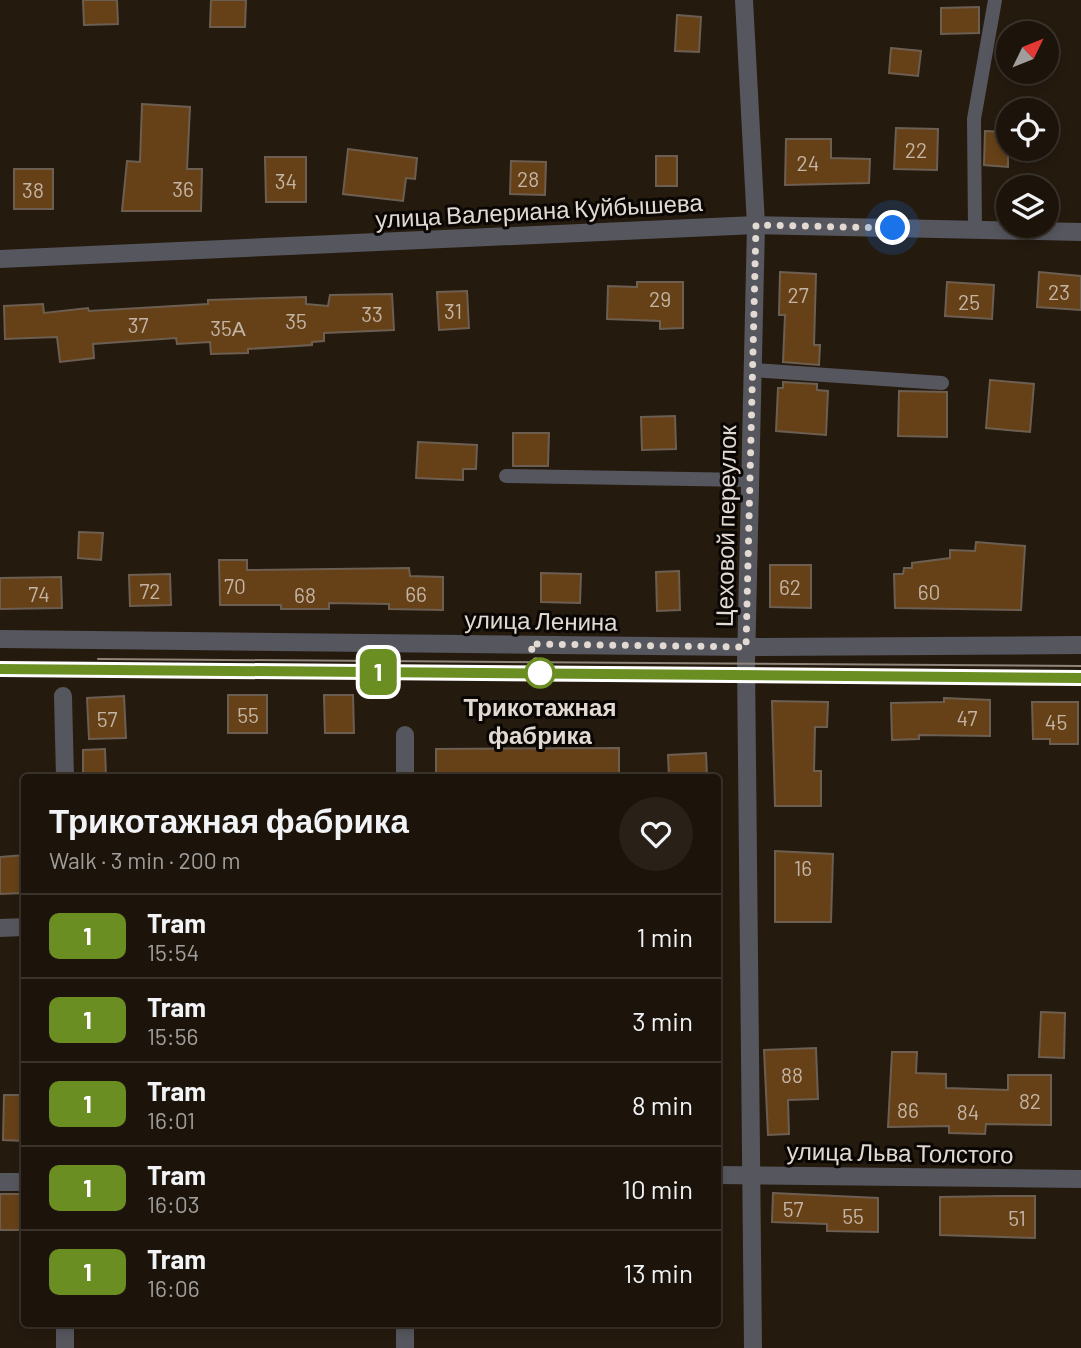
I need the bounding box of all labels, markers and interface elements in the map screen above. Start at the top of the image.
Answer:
north arrow [996,21,1059,84]
map controls [996,21,1059,238]
button: locate [996,98,1059,161]
house number: 22 [905,137,927,162]
house number: 24 [797,150,819,175]
house number: 28 [517,166,539,191]
house number: 34 [275,168,297,193]
button: layers [996,175,1059,238]
house number: 36 [172,176,194,201]
house number: 38 [22,177,44,202]
street label: улица Валериана Куйбышева [375,187,704,233]
your location [875,210,910,245]
house number: 23 [1048,279,1070,304]
house number: 27 [787,282,809,307]
house number: 29 [649,286,671,311]
house number: 25 [958,289,980,314]
house number: 31 [444,298,462,323]
house number: 33 [361,301,383,326]
house number: 35 [285,308,307,333]
house number: 37 [128,312,148,337]
house number: 35А [210,315,246,340]
street label: Цеховой переулок [709,424,741,627]
house number: 70 [224,573,246,598]
house number: 62 [779,574,801,599]
house number: 72 [139,578,161,603]
house number: 60 [918,579,940,604]
house number: 74 [28,581,50,606]
house number: 66 [405,581,427,606]
house number: 68 [294,582,316,607]
street label: улица Ленина [464,604,618,636]
line badge: 1 [355,649,401,695]
text: 1 [374,657,382,686]
marker: Трикотажная фабрика [525,658,555,688]
place label: Трикотажная фабрика [464,692,616,749]
house number: 55 [237,702,259,727]
house number: 47 [957,705,978,730]
house number: 57 [97,706,117,731]
house number: 45 [1045,709,1067,734]
button: heart [619,797,693,871]
text: Трикотажная фабрика [49,800,409,840]
text: Walk · 3 min · 200 m [49,846,240,874]
house number: 16 [794,855,812,880]
text: Tram [147,907,206,938]
text: 1 [83,921,92,950]
text: 1 min [637,921,693,952]
text: 15:54 [147,938,199,966]
text: Tram [147,991,206,1022]
text: 1 [83,1005,92,1034]
text: 3 min [632,1005,693,1036]
text: 15:56 [147,1022,198,1050]
house number: 88 [781,1062,803,1087]
text: Tram [147,1075,206,1106]
house number: 82 [1019,1088,1041,1113]
text: 1 [83,1089,92,1118]
text: 8 min [632,1089,693,1120]
house number: 86 [897,1097,919,1122]
house number: 84 [957,1099,979,1124]
text: 16:01 [147,1106,195,1134]
street label: улица Льва Толстого [786,1136,1014,1168]
text: Tram [147,1159,206,1190]
text: 1 [83,1173,92,1202]
text: 10 min [622,1173,693,1204]
text: 16:03 [147,1190,200,1218]
house number: 57 [783,1196,803,1221]
house number: 55 [842,1203,864,1228]
house number: 51 [1008,1205,1026,1230]
text: Tram [147,1243,206,1274]
text: 1 [83,1257,92,1286]
text: 13 min [623,1257,693,1288]
text: 16:06 [147,1274,200,1302]

